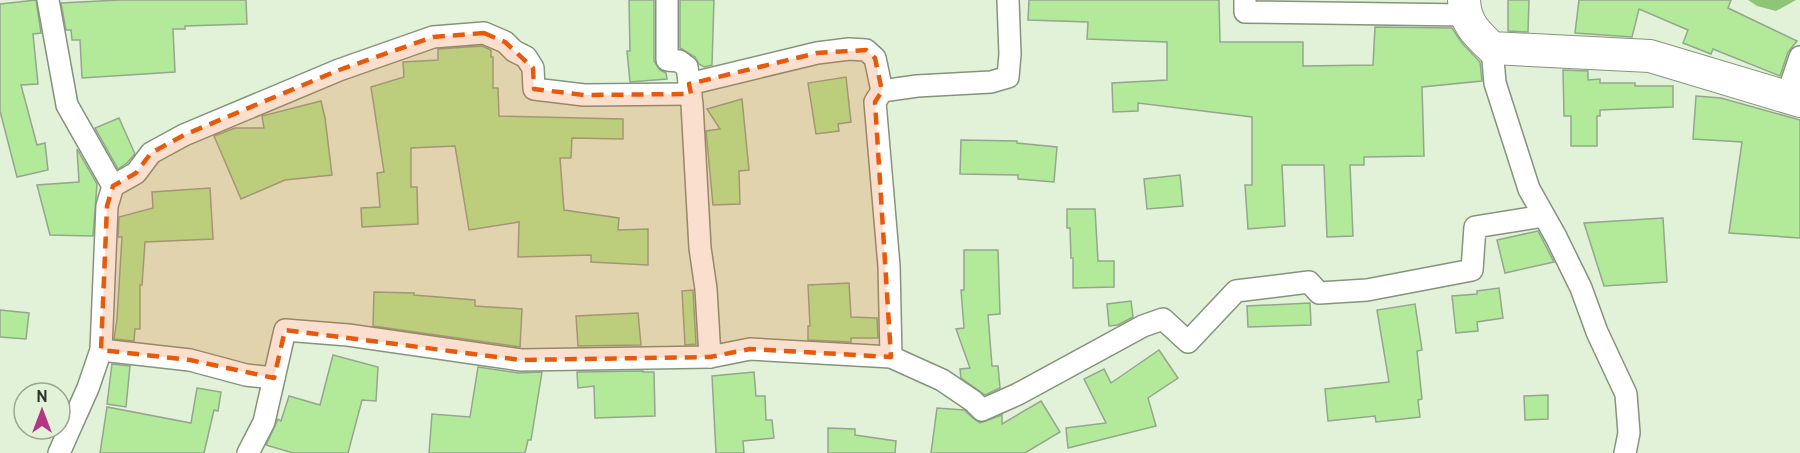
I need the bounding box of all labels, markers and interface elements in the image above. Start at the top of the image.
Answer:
north arrow [12,381,72,441]
text: N [36,388,48,408]

